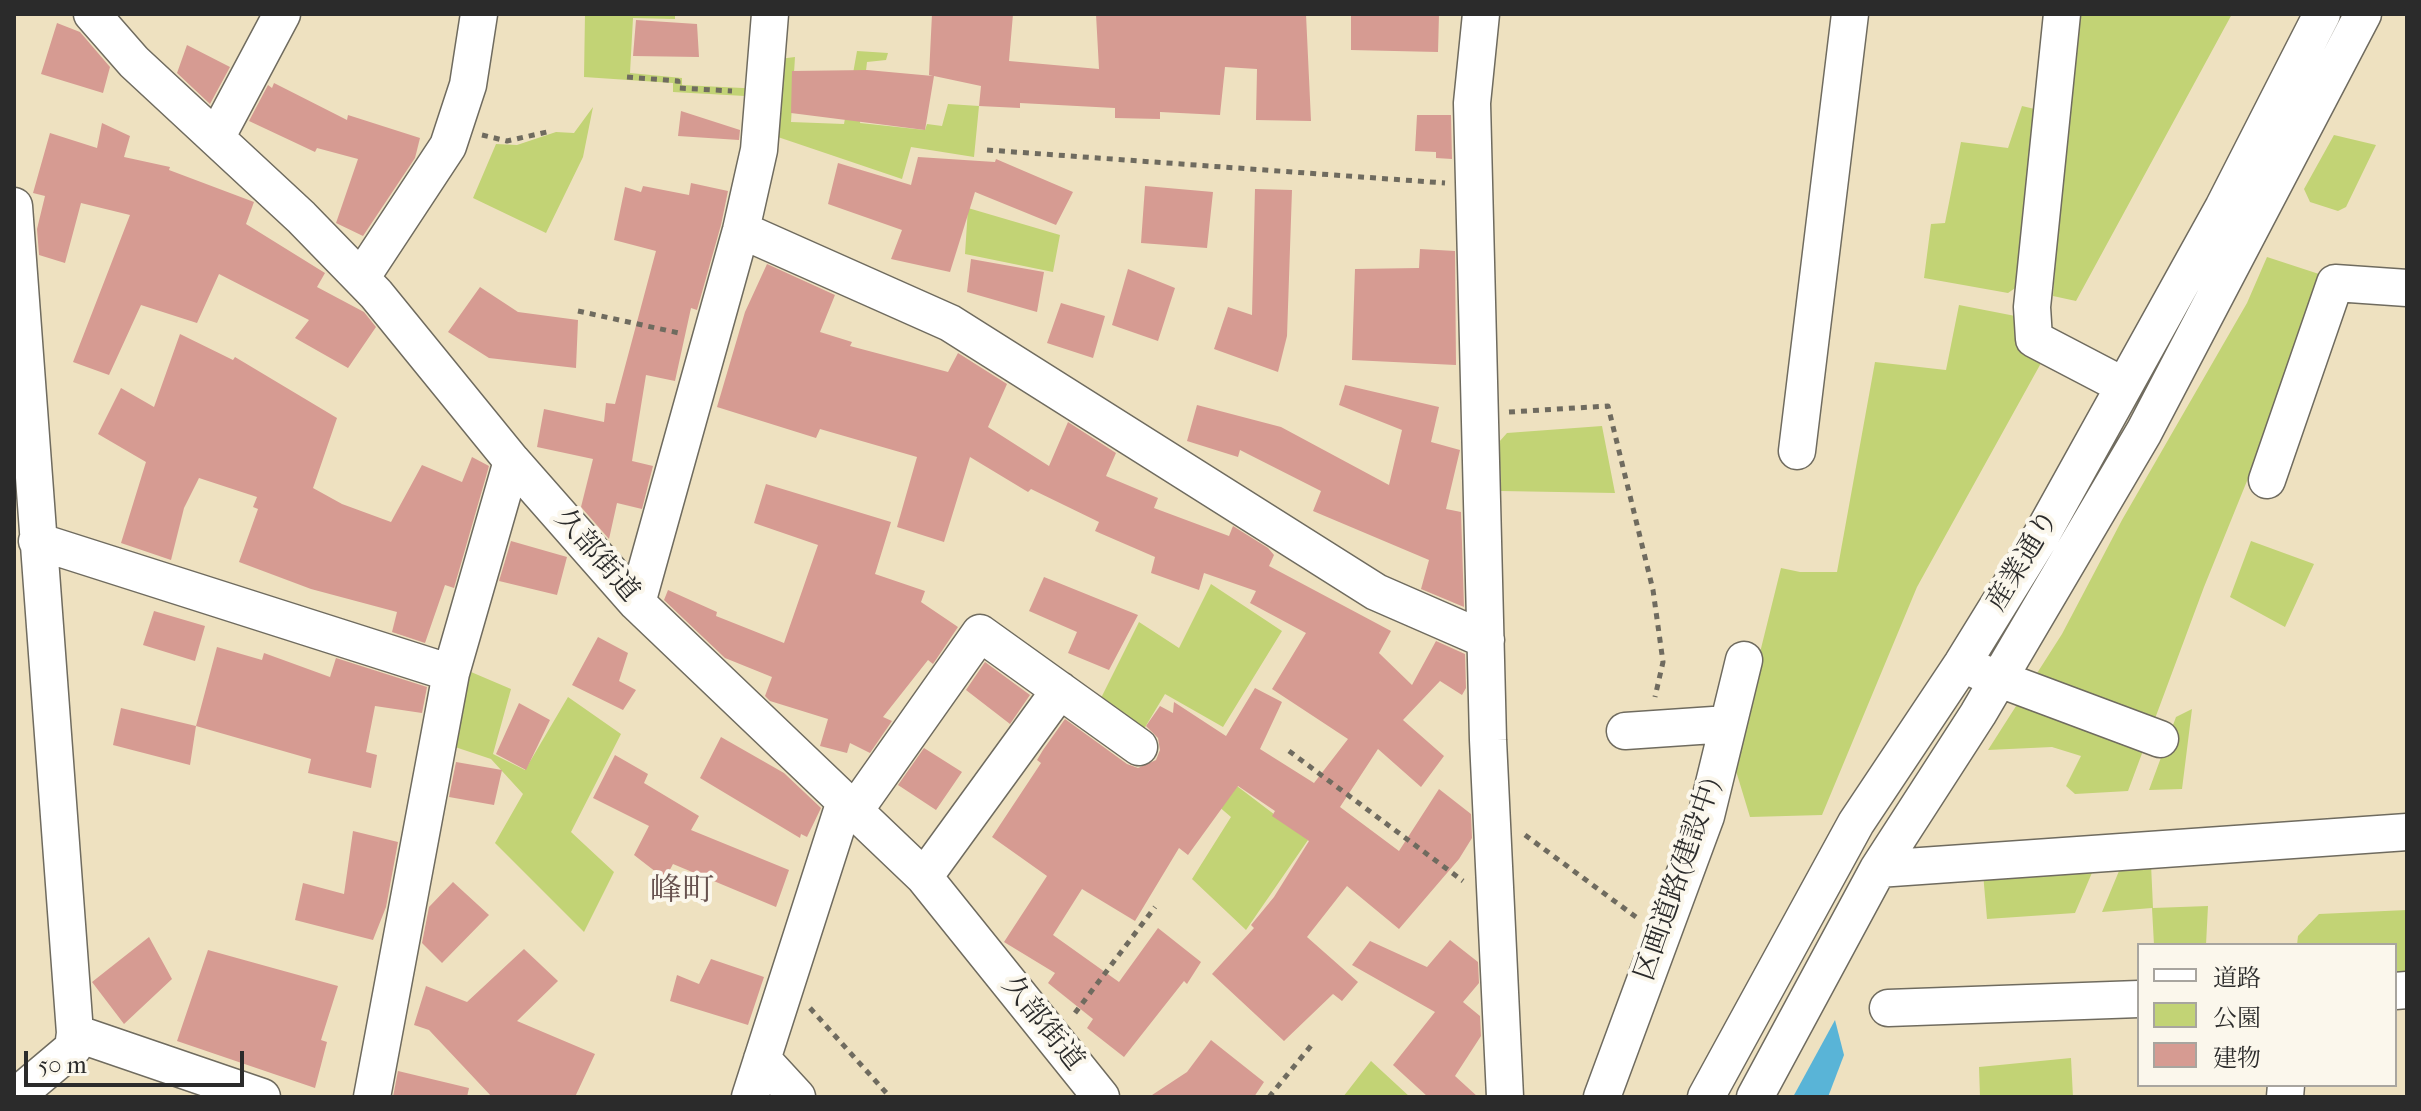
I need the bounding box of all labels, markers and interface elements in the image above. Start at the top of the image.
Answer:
street label: 久部街道 [547,503,645,609]
street label: 産業通り [1981,504,2067,618]
street label: 区画道路(建設中) [1629,775,1729,985]
district label: 峰町 [650,873,714,911]
legend [2137,943,2397,1087]
text: 道路 [2213,964,2261,992]
street label: 久部街道 [994,970,1090,1078]
text: 公園 [2213,1004,2261,1032]
scale bar [28,1035,248,1085]
text: 建物 [2213,1044,2261,1072]
text: 50 m [38,1051,87,1079]

